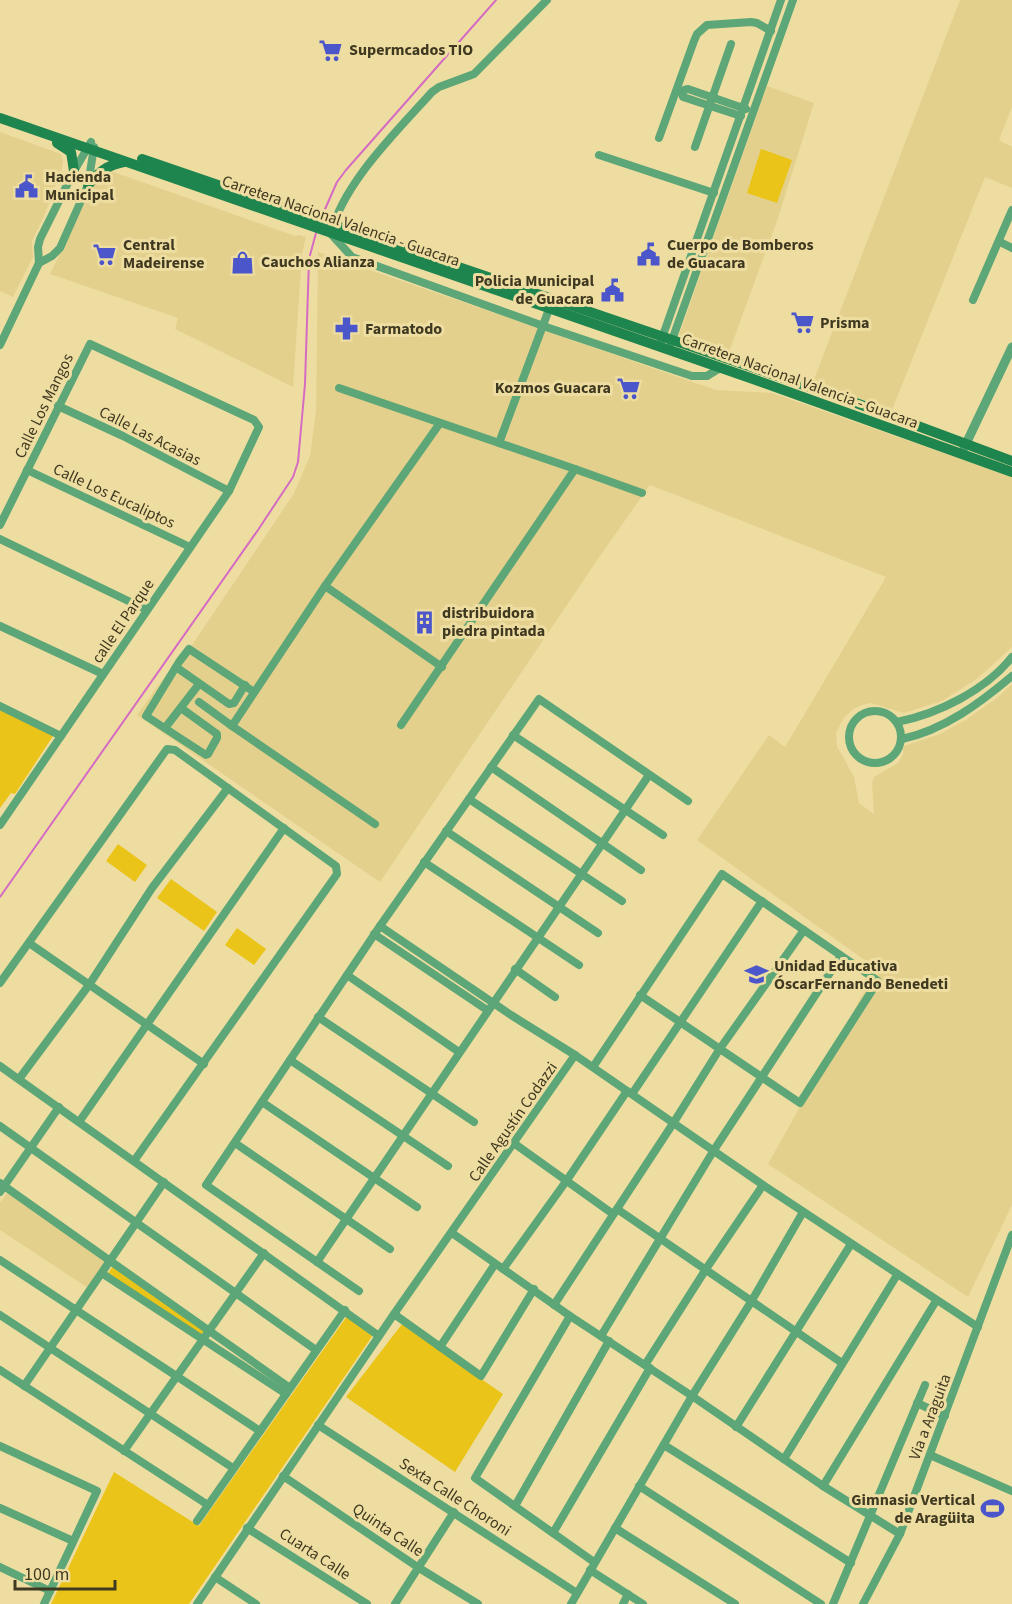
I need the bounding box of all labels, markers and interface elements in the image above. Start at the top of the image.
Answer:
supermarket icon: Supermcados TIO [318,37,344,63]
place label: Supermcados TIO [349,39,473,61]
place label: Hacienda Municipal [45,166,114,206]
street label: Carretera Nacional Valencia - Guacara [219,170,463,272]
public building icon: Hacienda Municipal [14,173,40,199]
place label: Central Madeirense [123,234,205,274]
place label: Cuerpo de Bomberos de Guacara [667,234,814,274]
supermarket icon: Central Madeirense [92,241,118,267]
public building icon: Cuerpo de Bomberos de Guacara [636,241,662,267]
shop icon: Cauchos Alianza [230,249,256,275]
place label: Cauchos Alianza [261,251,375,273]
place label: Policia Municipal de Guacara [475,270,594,310]
public building icon: Policia Municipal de Guacara [599,277,625,303]
supermarket icon: Prisma [789,310,815,336]
place label: Prisma [820,312,870,334]
pharmacy icon: Farmatodo [334,316,360,342]
place label: Farmatodo [365,318,442,340]
street label: Carretera Nacional Valencia - Guacara [679,328,921,434]
street label: Calle Los Mangos [9,350,79,462]
supermarket icon: Kozmos Guacara [616,375,642,401]
place label: Kozmos Guacara [495,377,611,399]
street label: Calle Las Acasias [95,401,205,471]
street label: Calle Los Eucaliptos [49,458,179,534]
street label: calle El Parque [87,574,159,668]
place label: distribuidora piedra pintada [442,602,545,642]
building icon: distribuidora piedra pintada [411,609,437,635]
place label: Unidad Educativa ÓscarFernando Benedeti [774,955,948,995]
school or university icon: Unidad Educativa ÓscarFernando Benedeti [743,962,769,988]
street label: Calle Agustín Codazzi [463,1058,563,1186]
street label: Via a Araguita [904,1371,956,1463]
street label: Sexta Calle Choroni [395,1453,515,1541]
place label: Gimnasio Vertical de Aragüita [851,1489,975,1529]
sports icon: Gimnasio Vertical de Aragüita [980,1496,1006,1522]
street label: Quinta Calle [348,1498,428,1562]
street label: Cuarta Calle [275,1523,355,1585]
scale bar [15,1553,116,1591]
text: 100 m [24,1562,69,1587]

